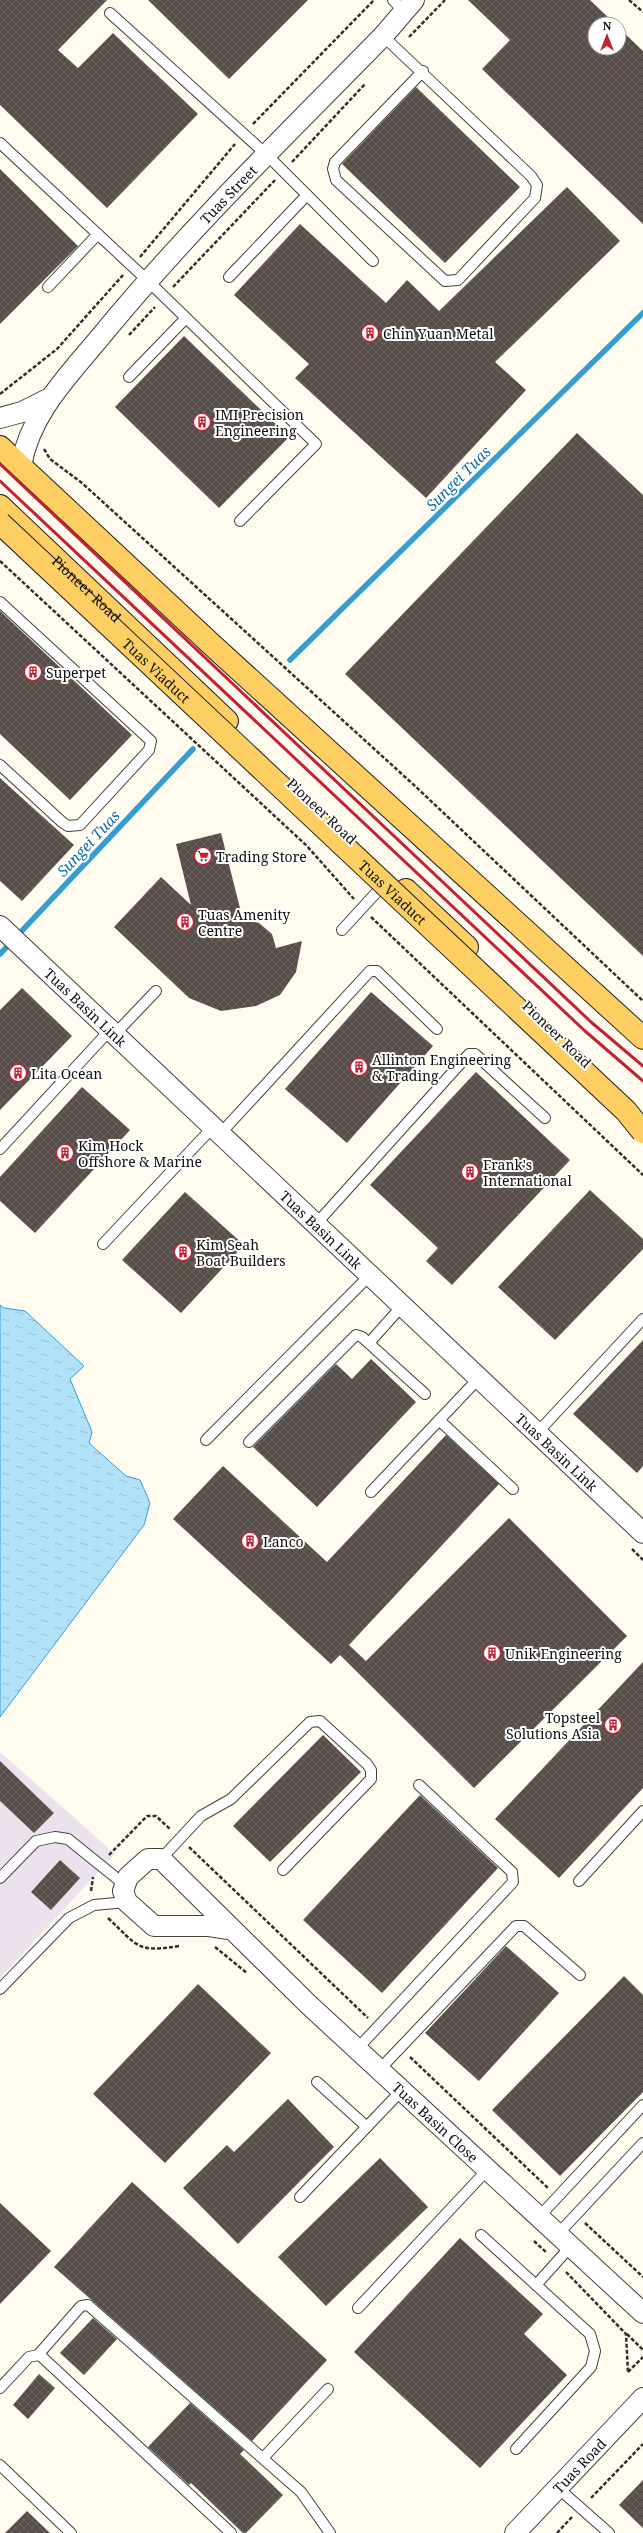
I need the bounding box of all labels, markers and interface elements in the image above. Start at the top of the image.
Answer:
north arrow [587,16,627,56]
text: N [603,18,612,33]
street label: Tuas Street [195,161,261,228]
building icon: Chin Yuan Metal [360,323,380,343]
place label: Chin Yuan Metal [383,324,494,343]
place label: IMI Precision Engineering [215,405,304,440]
building icon: IMI Precision Engineering [192,412,212,432]
water label: Sungei Tuas [421,441,495,515]
street label: Pioneer Road [48,551,126,626]
street label: Tuas Viaduct [119,634,195,707]
building icon: Superpet [23,662,43,682]
place label: Superpet [46,663,106,682]
street label: Pioneer Road [283,774,361,849]
water label: Sungei Tuas [52,805,124,881]
supermarket icon: Trading Store [193,846,213,866]
place label: Trading Store [216,847,307,866]
street label: Tuas Viaduct [355,855,431,929]
place label: Tuas Amenity Centre [198,905,290,940]
building icon: Tuas Amenity Centre [175,912,195,932]
street label: Tuas Basin Link [41,964,132,1051]
street label: Pioneer Road [518,996,596,1072]
place label: Allinton Engineering & Trading [372,1050,512,1085]
building icon: Allinton Engineering & Trading [349,1057,369,1077]
building icon: Lita Ocean [8,1063,28,1083]
place label: Lita Ocean [31,1064,102,1083]
place label: Kim Hock Offshore & Marine [78,1136,202,1171]
building icon: Kim Hock Offshore & Marine [55,1143,75,1163]
place label: Frank's International [483,1155,572,1190]
building icon: Frank's International [460,1162,480,1182]
street label: Tuas Basin Link [276,1186,367,1273]
place label: Kim Seah Boat Builders [196,1235,286,1270]
building icon: Kim Seah Boat Builders [173,1242,193,1262]
street label: Tuas Basin Link [512,1408,603,1496]
building icon: Lanco [240,1531,260,1551]
place label: Lanco [263,1532,304,1551]
building icon: Unik Engineering [482,1643,502,1663]
place label: Unik Engineering [505,1644,622,1663]
place label: Topsteel Solutions Asia [506,1708,601,1743]
building icon: Topsteel Solutions Asia [603,1715,623,1735]
street label: Tuas Basin Close [389,2077,483,2166]
street label: Tuas Road [548,2434,610,2497]

